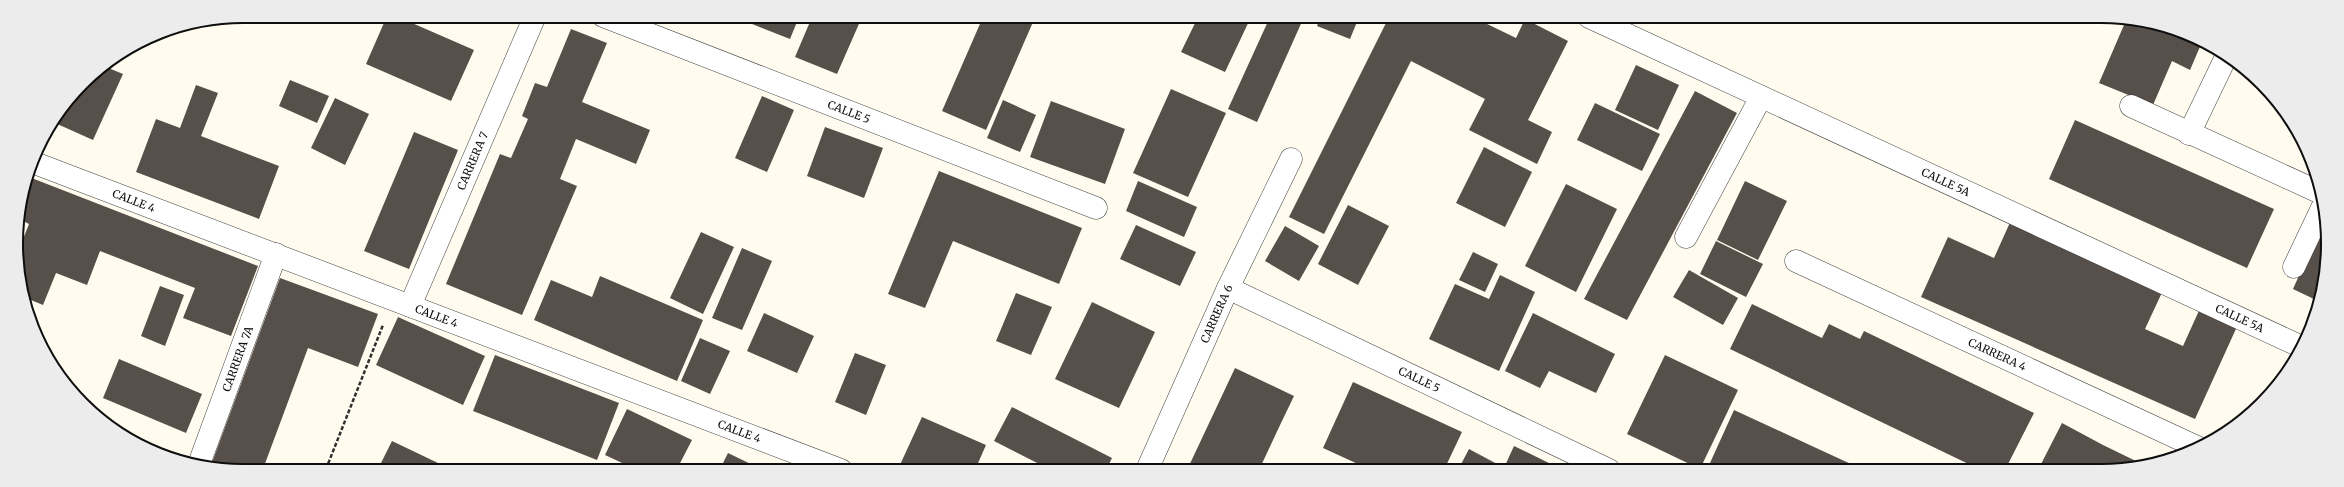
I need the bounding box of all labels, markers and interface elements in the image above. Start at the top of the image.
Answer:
street label: CALLE 5 [826,97,872,126]
street label: CARRERA 7 [454,130,491,192]
street label: CALLE 5A [1919,165,1972,199]
street label: CALLE 4 [110,186,157,215]
street label: CARRERA 6 [1197,282,1236,345]
street label: CALLE 5A [2213,301,2266,336]
street label: CALLE 4 [413,302,460,331]
street label: CARRERA 7A [219,324,256,393]
street label: CARRERA 4 [1966,335,2029,374]
street label: CALLE 5 [1396,363,1442,395]
street label: CALLE 4 [716,417,763,446]

